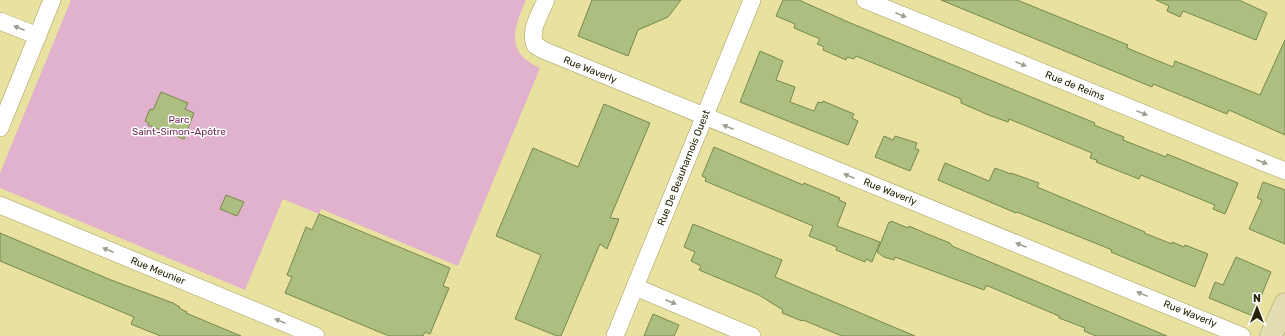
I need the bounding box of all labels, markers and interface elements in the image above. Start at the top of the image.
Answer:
one-way arrow [895,12,907,18]
one-way arrow [13,25,24,31]
street label: Rue Waverly [562,54,619,86]
one-way arrow [1016,61,1028,67]
street label: Rue de Reims [1043,69,1107,103]
street label: Rue De Beauharnois Ouest [655,108,713,228]
one-way arrow [1136,110,1148,116]
park label: Parc Saint-Simon-Apôtre [132,114,226,138]
one-way arrow [722,123,734,129]
one-way arrow [1257,159,1268,165]
one-way arrow [842,172,854,178]
street label: Rue Waverly [862,176,919,208]
one-way arrow [1015,242,1027,248]
one-way arrow [103,247,114,253]
street label: Rue Meunier [129,255,187,288]
north arrow [1237,288,1277,328]
one-way arrow [1135,291,1147,297]
text: N [1253,292,1261,305]
street label: Rue Waverly [1162,298,1219,330]
one-way arrow [665,299,676,305]
one-way arrow [275,318,286,324]

